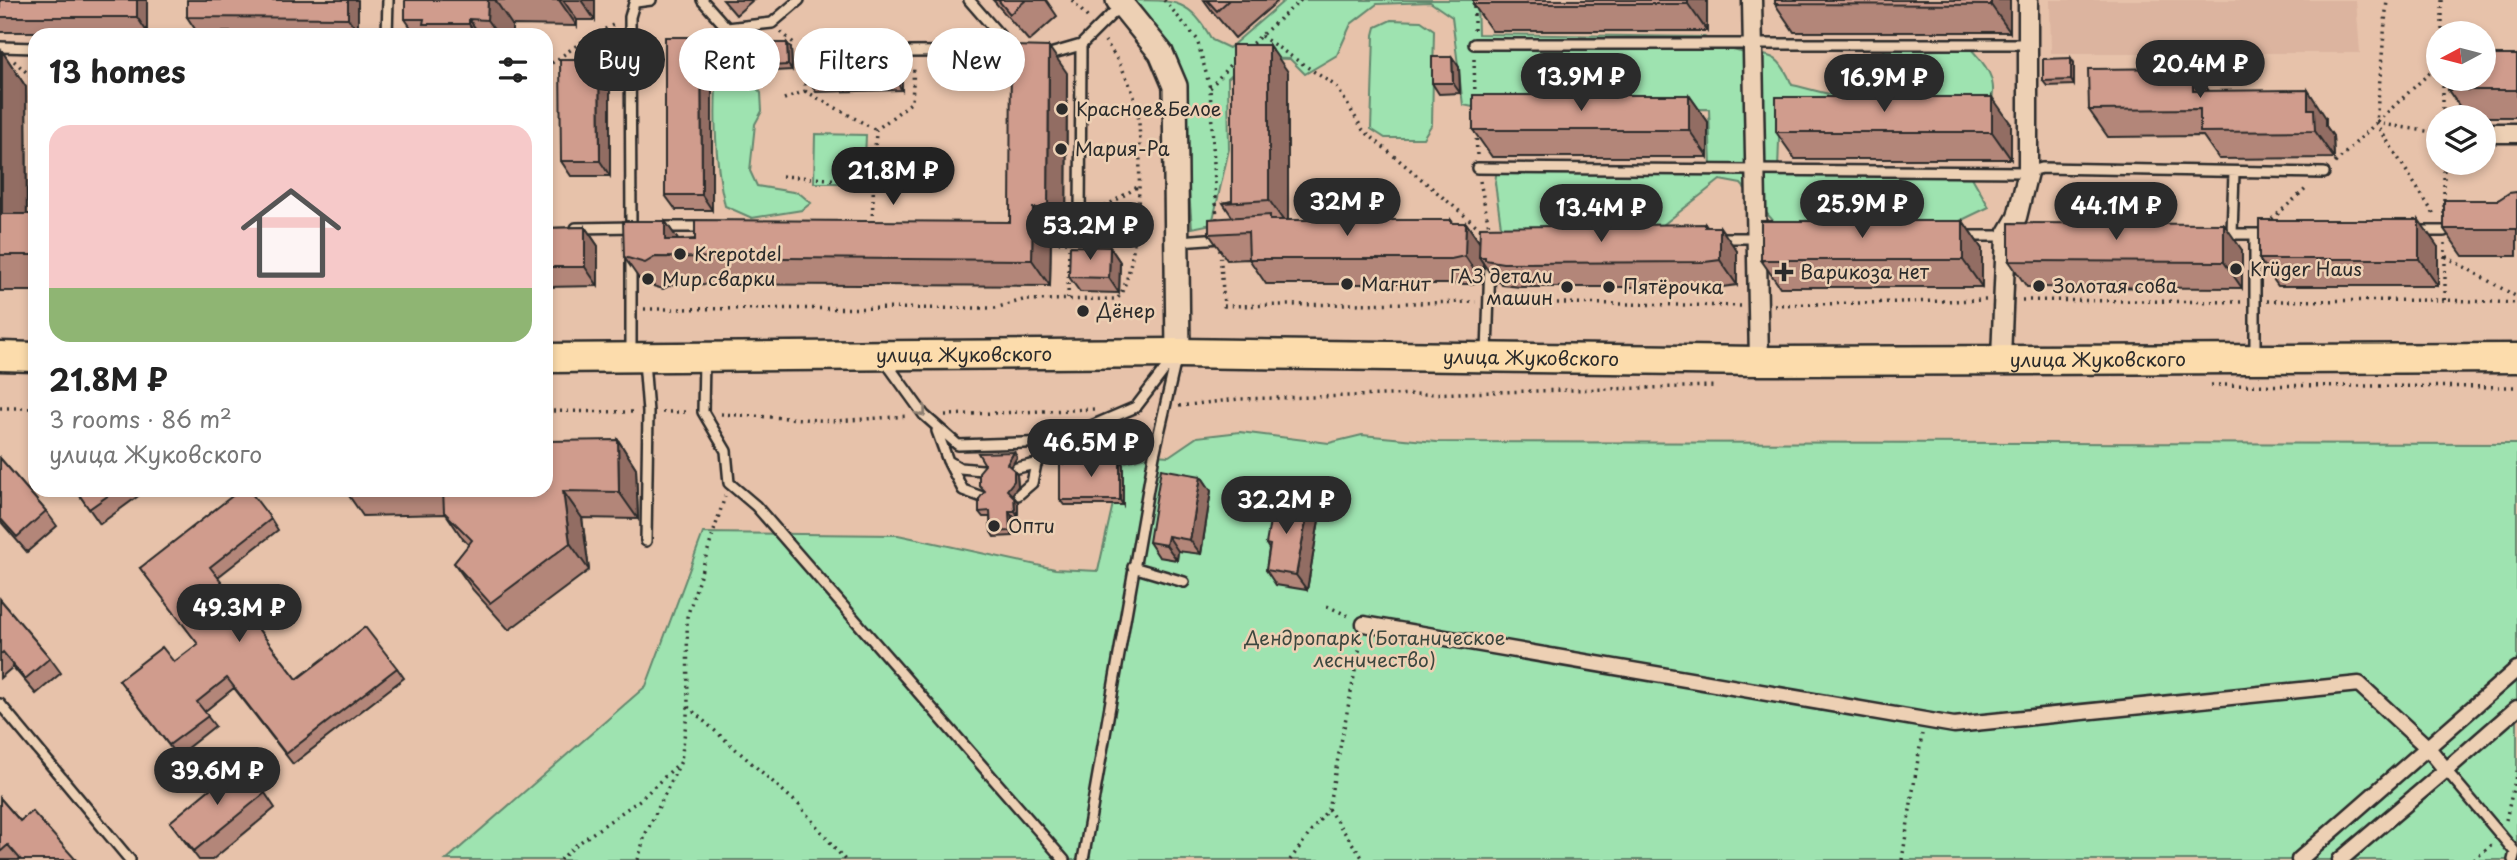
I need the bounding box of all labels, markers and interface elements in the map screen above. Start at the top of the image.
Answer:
north arrow [2426,21,2496,91]
map controls [2426,21,2496,175]
chip: Buy [574,28,665,91]
chip: Rent [679,28,780,91]
chip: Filters [794,28,913,91]
chip: New [927,28,1025,91]
pin: 20.4M ₽ [2135,41,2265,100]
text: 20.4M ₽ [2152,45,2248,80]
text: 13 homes [49,48,186,93]
icon: filters [494,51,532,89]
pin: 13.9M ₽ [1516,54,1646,113]
pin: 16.9M ₽ [1819,54,1949,114]
text: 13.9M ₽ [1537,58,1625,93]
text: 16.9M ₽ [1840,59,1928,94]
place label: Красное&Белое [1076,94,1221,122]
marker: Красное&Белое [1054,101,1070,117]
button: layers [2426,105,2496,175]
place label: Мария-Ра [1075,134,1170,162]
marker: Мария-Ра [1053,141,1069,157]
pin: 21.8M ₽ [828,148,958,207]
text: 21.8M ₽ [848,152,938,187]
icon: home [228,170,354,296]
pin: 32M ₽ [1298,178,1396,238]
pin: 25.9M ₽ [1797,180,1927,240]
pin: 44.1M ₽ [2051,182,2181,242]
text: 32M ₽ [1310,183,1384,218]
pin: 13.4M ₽ [1536,184,1666,244]
text: 25.9M ₽ [1816,185,1908,220]
text: 44.1M ₽ [2070,187,2162,222]
text: 13.4M ₽ [1556,189,1646,224]
pin: 53.2M ₽ [1025,202,1155,262]
text: 53.2M ₽ [1042,207,1138,242]
place label: Krepotdel [694,239,782,267]
marker: Krepotdel [672,246,688,262]
place label: Krüger Haus [2250,254,2362,282]
place label: Варикоза нет [1800,257,1930,285]
place label: ГАЗ детали машин [1450,261,1553,311]
marker: Krüger Haus [2228,261,2244,277]
marker: Варикоза нет [1774,262,1794,282]
place label: Мир сварки [662,264,776,292]
place label: Магнит [1361,269,1431,297]
marker: Мир сварки [640,271,656,287]
place label: Золотая сова [2053,271,2178,299]
place label: Пятёрочка [1623,272,1724,300]
marker: Магнит [1339,276,1355,292]
marker: Золотая сова [2031,278,2047,294]
marker: ГАЗ детали машин [1559,279,1575,295]
marker: Пятёрочка [1601,279,1617,295]
place label: Дёнер [1096,296,1155,324]
marker: Дёнер [1075,303,1091,319]
street label: улица Жуковского [876,339,1052,368]
street label: улица Жуковского [1443,342,1619,372]
street label: улица Жуковского [2010,344,2186,373]
text: 21.8M ₽ [49,356,168,401]
text: 3 rooms · 86 m² [49,401,232,436]
one-way arrow [913,404,926,416]
pin: 46.5M ₽ [1026,420,1156,479]
text: 46.5M ₽ [1043,424,1139,459]
text: улица Жуковского [49,436,262,471]
pin: 32.2M ₽ [1221,476,1351,536]
text: 32.2M ₽ [1237,481,1335,516]
place label: Опти [1008,511,1055,539]
marker: Опти [986,518,1002,534]
pin: 49.3M ₽ [174,584,304,644]
text: 49.3M ₽ [193,589,285,624]
park label: Дендропарк (Ботаническое лесничество) [1244,623,1505,673]
pin: 39.6M ₽ [152,748,282,807]
text: 39.6M ₽ [170,752,264,787]

